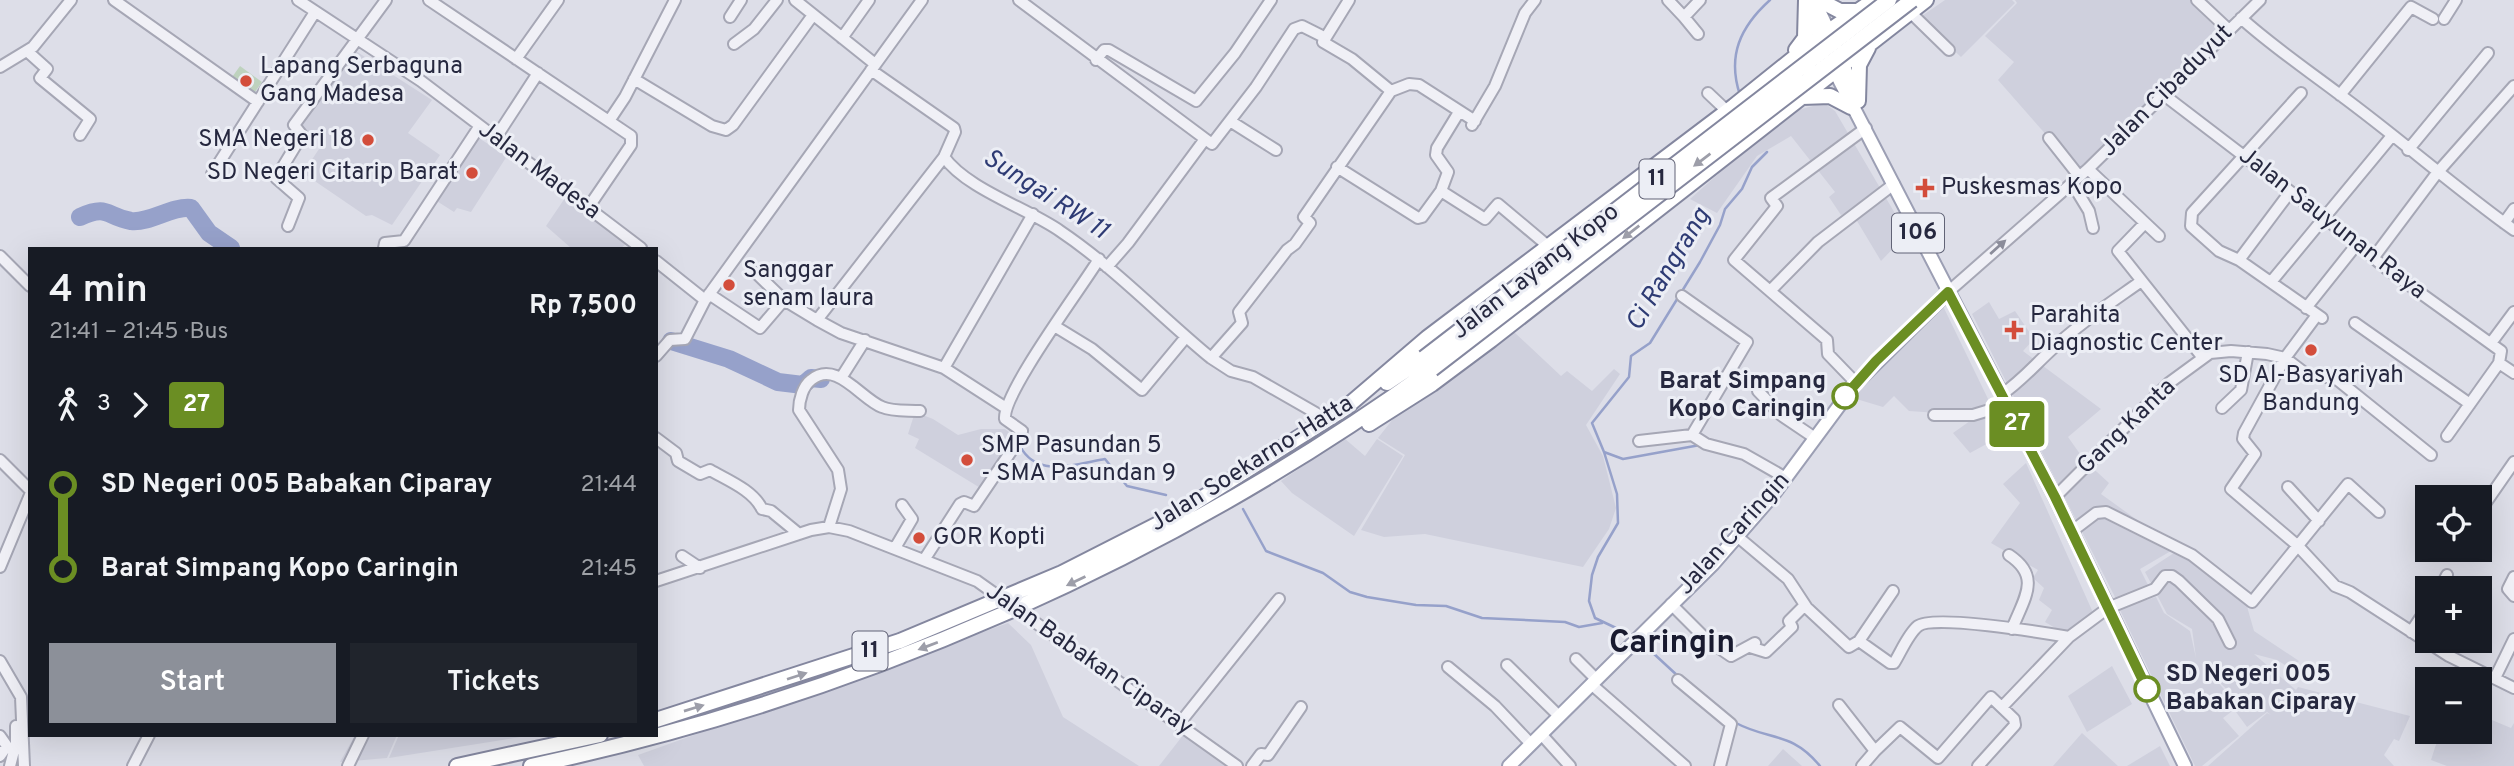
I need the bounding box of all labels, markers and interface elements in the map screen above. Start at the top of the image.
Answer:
street label: Jalan Cibaduyut [2094,18,2240,164]
place label: Lapang Serbaguna Gang Madesa [260,52,463,110]
marker: Lapang Serbaguna Gang Madesa [238,73,254,89]
street label: Jalan Madesa [472,115,606,227]
place label: SMA Negeri 18 [198,125,354,155]
marker: SMA Negeri 18 [360,132,376,148]
street label: Jalan Sauyunan Raya [2232,141,2432,307]
water label: Sungai RW 11 [976,142,1115,249]
one-way arrow [1693,153,1711,168]
place label: SD Negeri Citarip Barat [207,158,458,188]
road number: 11 [1640,160,1674,198]
marker: SD Negeri Citarip Barat [464,165,480,181]
place label: Puskesmas Kopo [1941,173,2122,203]
marker: Puskesmas Kopo [1915,178,1935,198]
street label: Jalan Layang Kopo [1446,197,1626,347]
water label: Ci Rangrang [1619,202,1719,338]
road number: 106 [1892,214,1944,252]
one-way arrow [1622,224,1640,239]
one-way arrow [1989,239,2006,255]
place label: Sanggar senam laura [743,256,874,314]
text: 4 min [49,267,148,316]
marker: Sanggar senam laura [721,277,737,293]
text: Rp 7,500 [529,290,637,323]
place label: Parahita Diagnostic Center [2030,301,2223,359]
text: 21:41 – 21:45 · Bus [49,318,228,347]
marker: Parahita Diagnostic Center [2004,320,2024,340]
marker: SD Al-Basyariyah Bandung [2303,342,2319,358]
place label: SD Al-Basyariyah Bandung [2218,361,2404,419]
place label: Barat Simpang Kopo Caringin [1659,367,1826,425]
street label: Gang Kanta [2071,373,2183,481]
marker: Barat Simpang Kopo Caringin [1832,383,1858,409]
icon: walk [49,386,87,424]
icon: forward [121,386,159,424]
street label: Jalan Soekarno-Hatta [1145,389,1359,539]
text: 3 [97,390,111,419]
text: 27 [183,390,210,420]
line badge: 27 [1986,401,2048,447]
text: 27 [2003,409,2031,439]
place label: SMP Pasundan 5 - SMA Pasundan 9 [981,431,1176,489]
marker: SMP Pasundan 5 - SMA Pasundan 9 [959,452,975,468]
street label: Jalan Caringin [1671,466,1797,602]
text: SD Negeri 005 Babakan Ciparay [101,469,492,502]
text: 21:44 [581,471,637,500]
map controls [2415,485,2492,744]
button: locate [2415,485,2492,562]
place label: GOR Kopti [933,523,1045,553]
marker: GOR Kopti [911,530,927,546]
text: Barat Simpang Kopo Caringin [101,553,459,586]
text: 21:45 [581,555,637,584]
one-way arrow [1066,576,1086,587]
button: + [2415,576,2492,653]
street label: Jalan Babakan Ciparay [980,577,1198,743]
district label: Caringin [1609,624,1735,664]
road number: 11 [852,632,888,670]
one-way arrow [917,641,938,652]
button: Start [49,643,336,723]
button: Tickets [350,643,637,723]
place label: SD Negeri 005 Babakan Ciparay [2166,660,2356,718]
button: − [2415,667,2492,744]
one-way arrow [786,670,807,680]
marker: SD Negeri 005 Babakan Ciparay [2134,676,2160,702]
one-way arrow [684,702,705,712]

